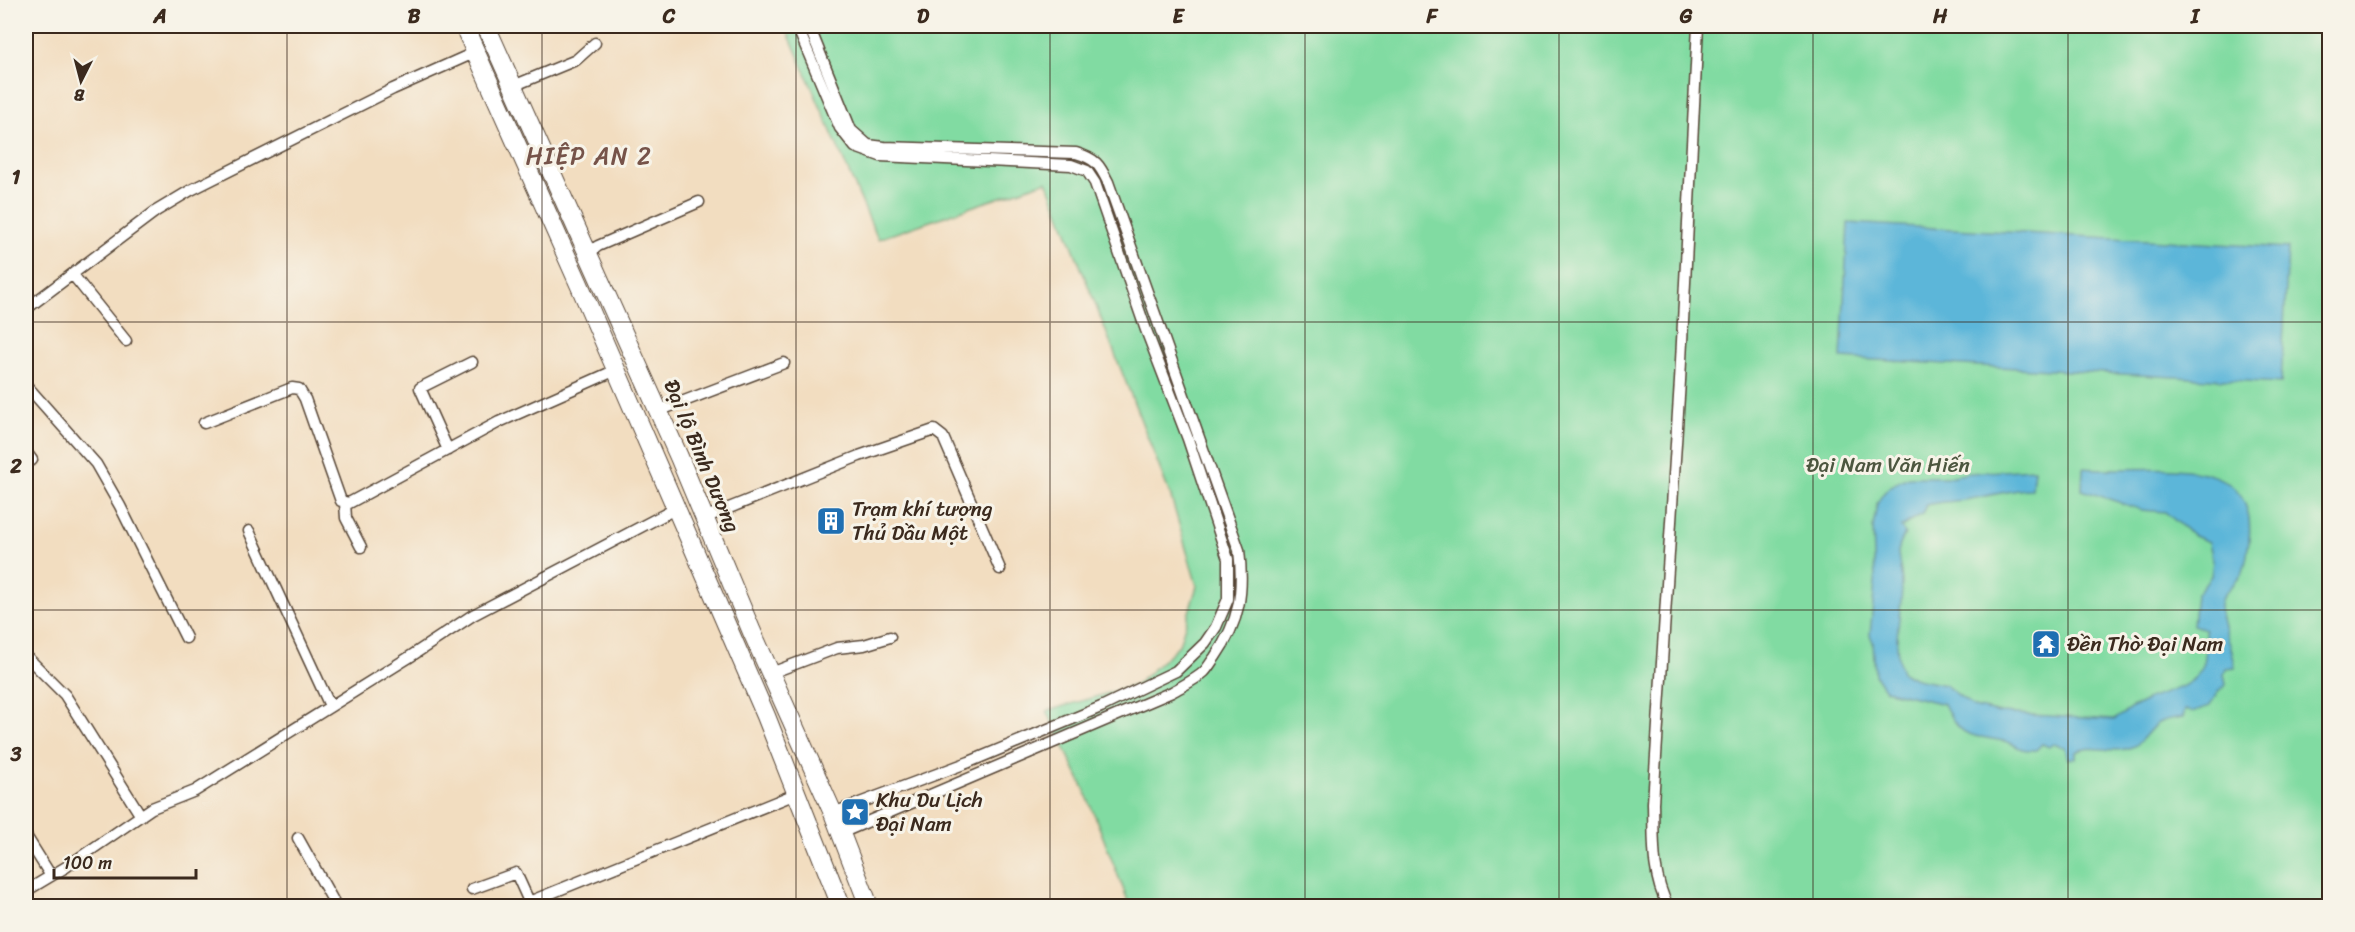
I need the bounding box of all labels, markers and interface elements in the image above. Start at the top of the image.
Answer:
text: A [152,0,167,34]
text: B [408,0,421,34]
text: C [662,0,676,34]
text: D [917,0,930,34]
text: E [1172,0,1185,34]
text: F [1426,0,1439,34]
text: G [1679,0,1693,34]
text: H [1932,0,1948,34]
text: I [2190,0,2201,34]
north arrow [51,51,111,111]
text: B [72,80,86,110]
district label: HIỆP AN 2 [526,135,652,177]
text: 1 [12,160,21,195]
street label: Đại lộ Bình Dương [653,373,752,539]
park label: Đại Nam Văn Hiến [1806,446,1970,484]
text: 2 [9,449,22,484]
place label: Trạm khí tượng Thủ Dầu Một [852,490,993,552]
building icon: Trạm khí tượng Thủ Dầu Một [815,505,847,537]
place label: Đền Thờ Đại Nam [2067,625,2223,663]
temple icon: Đền Thờ Đại Nam [2030,628,2062,660]
text: 3 [10,737,22,772]
place label: Khu Du Lịch Đại Nam [876,781,983,843]
place icon: Khu Du Lịch Đại Nam [839,796,871,828]
scale bar [54,842,196,880]
text: 100 m [63,847,112,879]

